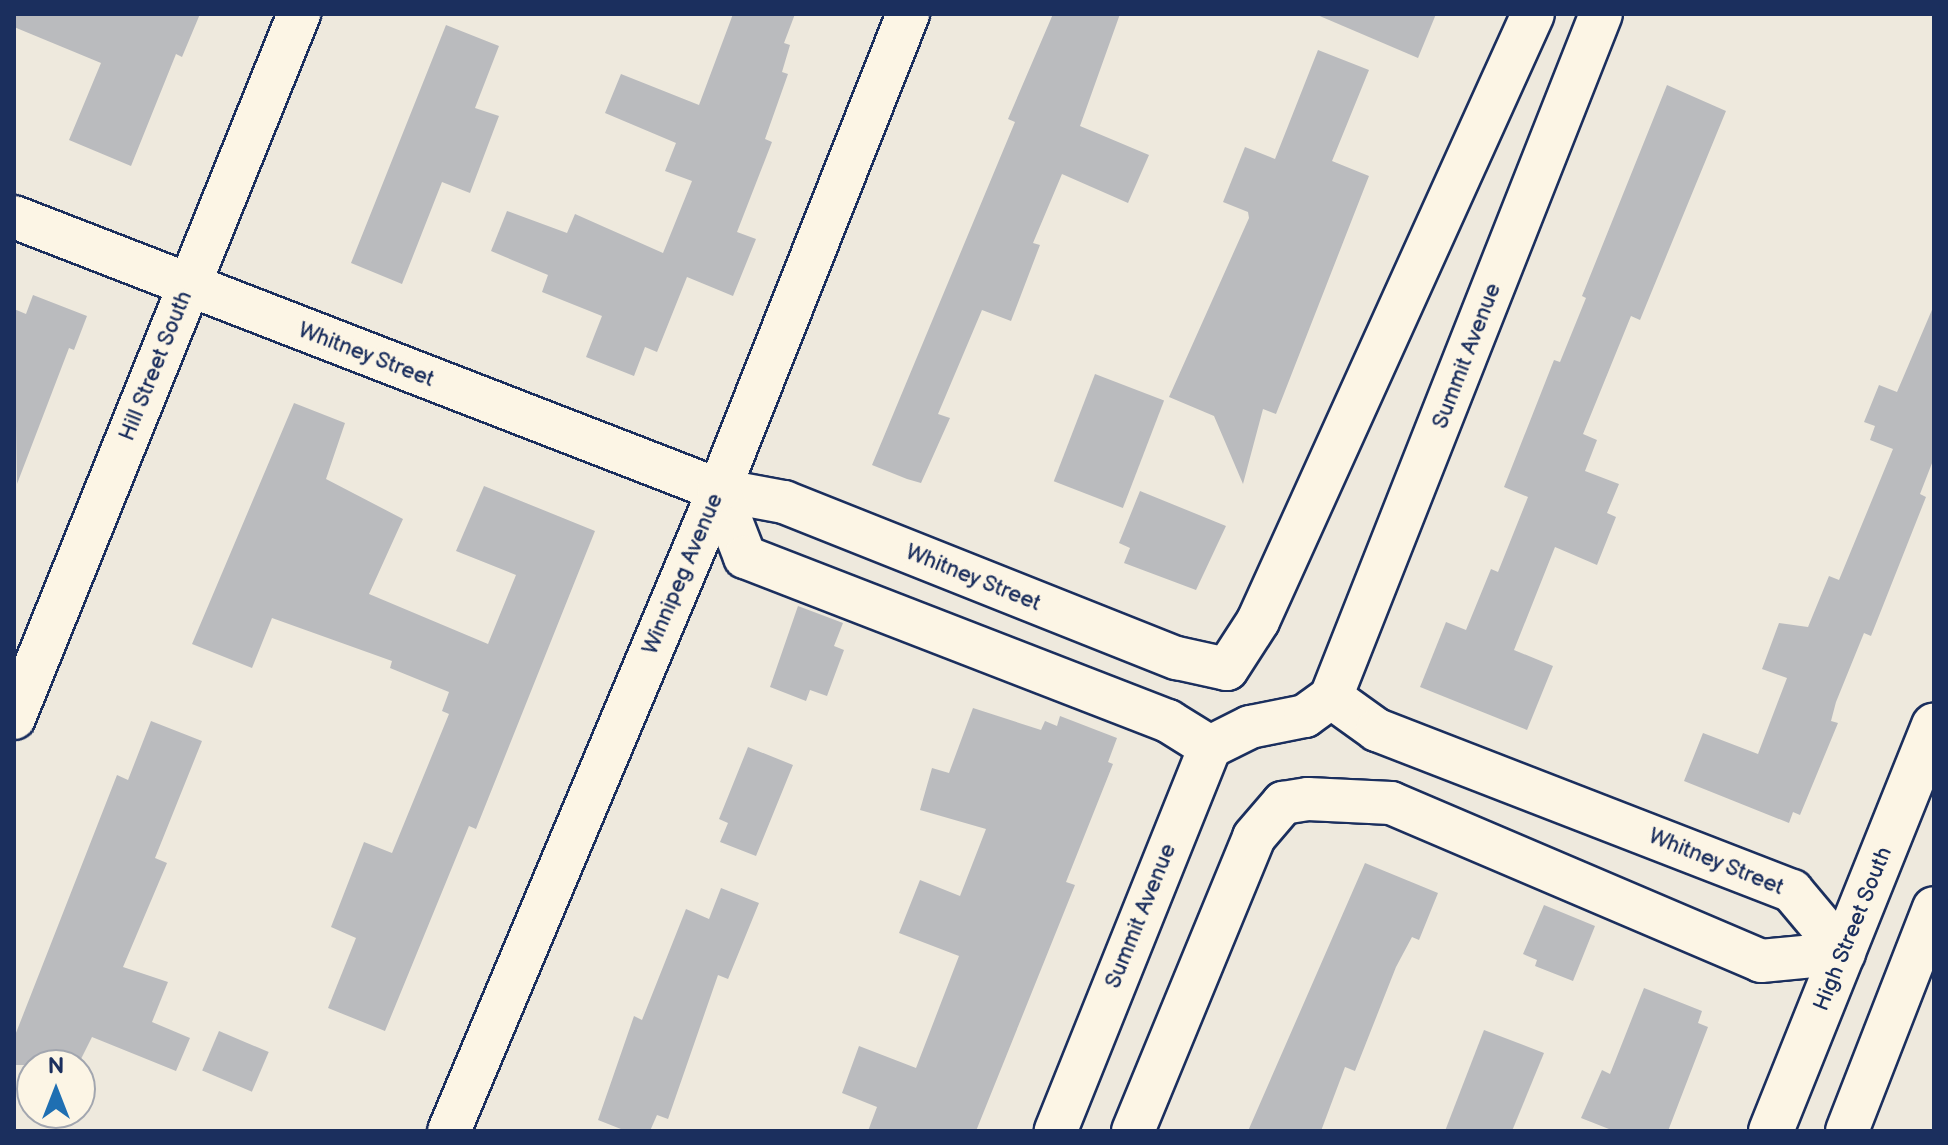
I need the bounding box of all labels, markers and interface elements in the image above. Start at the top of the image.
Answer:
street label: Summit Avenue [1427,280,1507,432]
street label: Hill Street South [114,287,198,445]
street label: Whitney Street [294,317,438,393]
street label: Winnipeg Avenue [637,489,729,659]
street label: Whitney Street [901,539,1045,617]
street label: Whitney Street [1644,823,1788,901]
street label: Summit Avenue [1100,840,1182,992]
street label: High Street South [1808,843,1898,1015]
north arrow [16,1049,96,1129]
text: N [48,1053,64,1080]

